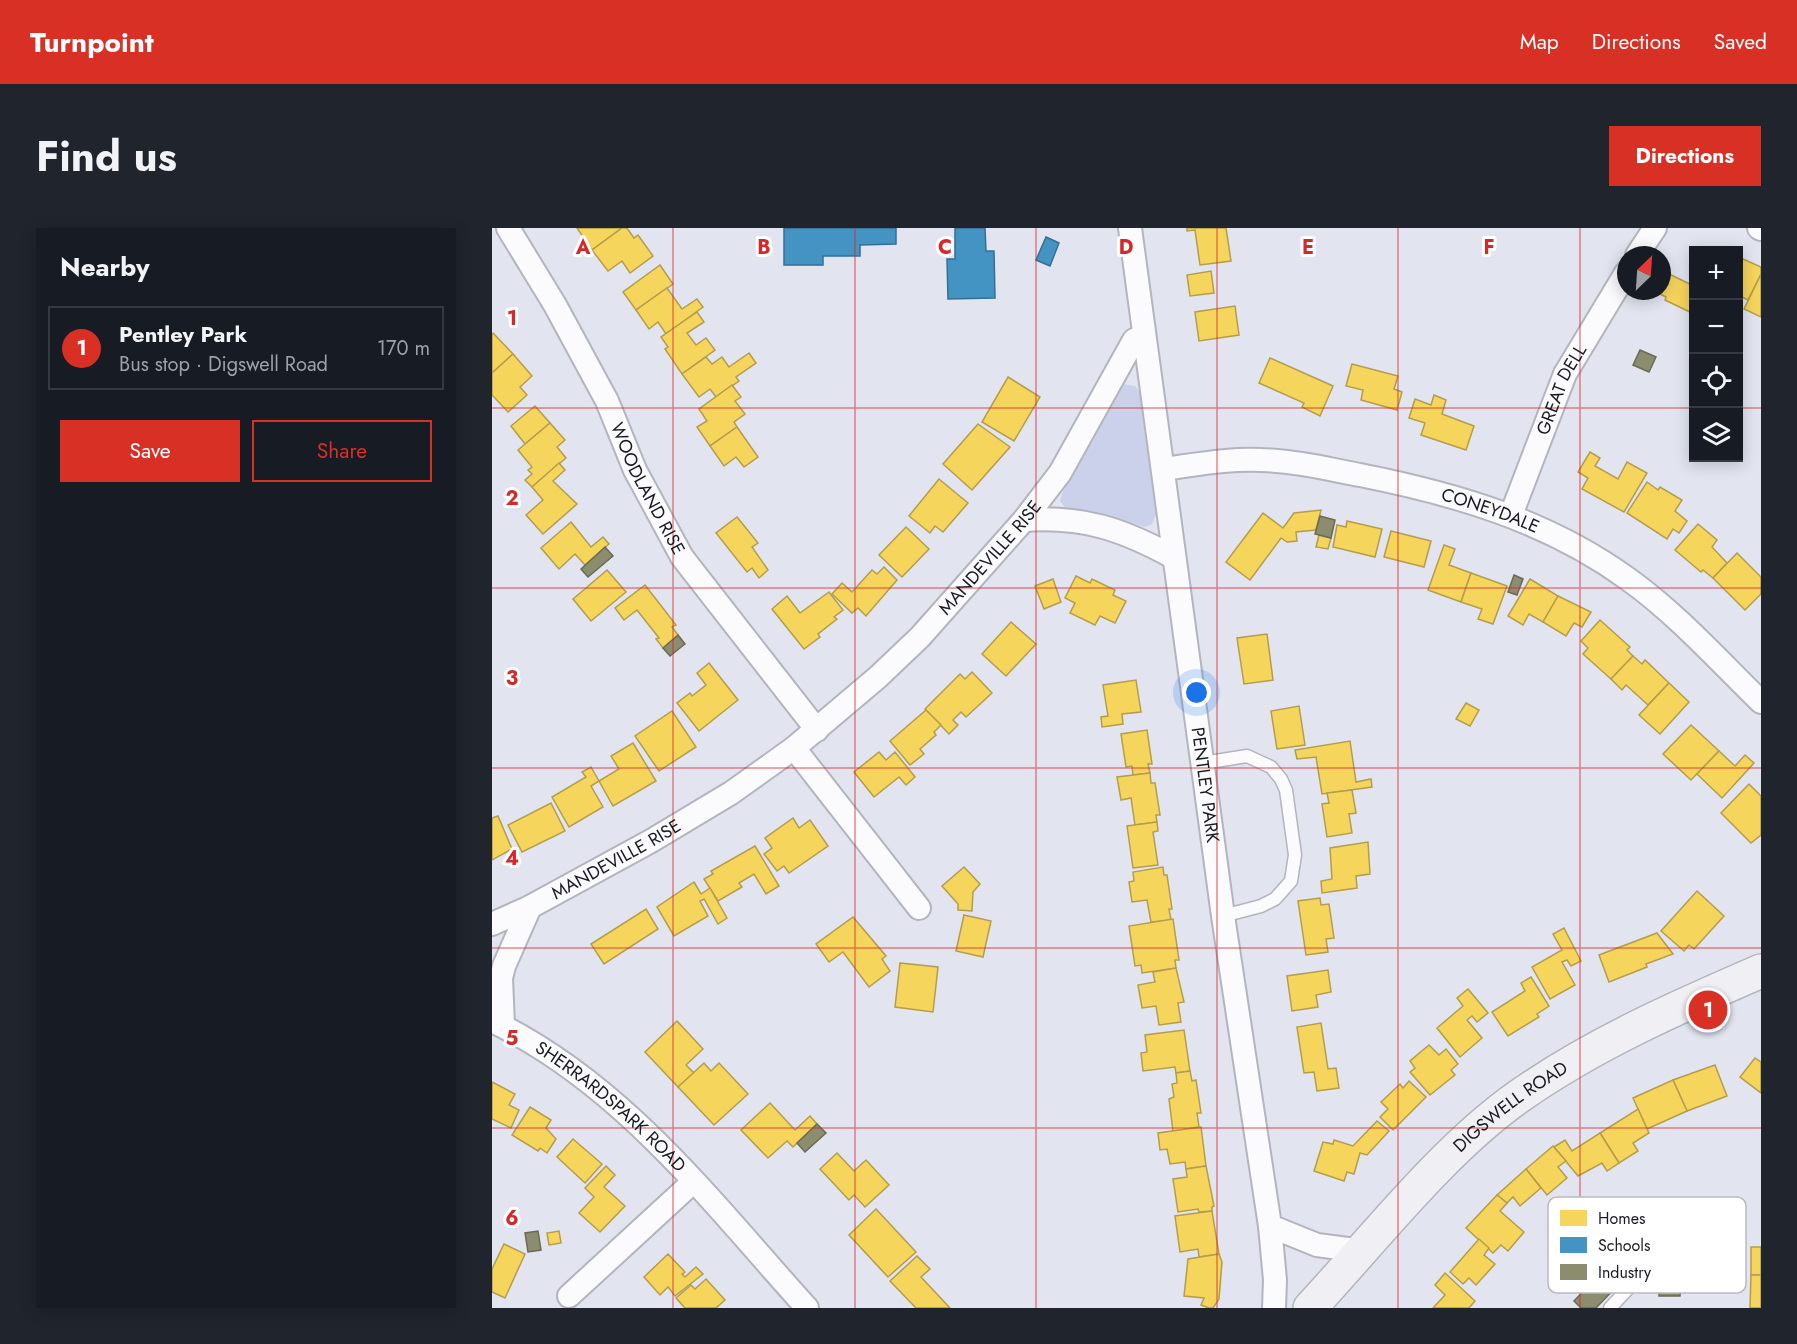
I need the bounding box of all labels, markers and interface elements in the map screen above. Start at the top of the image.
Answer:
text: Turnpoint [30,22,154,63]
text: Map [1520,27,1559,57]
text: Directions [1592,27,1681,57]
text: Saved [1714,27,1767,57]
text: Find us [36,126,177,187]
button: Directions [1609,126,1761,186]
text: A [575,233,591,262]
text: B [757,233,771,262]
text: C [938,233,952,262]
text: D [1119,233,1133,262]
text: E [1302,233,1314,262]
text: F [1483,233,1495,262]
north arrow [1617,246,1671,300]
map controls [1689,246,1743,462]
button: + [1689,246,1743,300]
text: Nearby [60,248,149,286]
button: − [1689,300,1743,354]
text: 1 [507,304,517,333]
text: Pentley Park [119,318,247,350]
text: 1 [76,334,87,363]
text: 170 m [377,334,430,363]
street label: GREAT DELL [1530,340,1593,439]
text: Bus stop · Digswell Road [119,350,328,379]
button: locate [1689,354,1743,408]
button: layers [1689,408,1743,462]
street label: WOODLAND RISE [604,419,691,559]
button: Save [60,420,240,482]
button: Share [252,420,432,482]
street label: CONEYDALE [1438,481,1543,540]
text: 2 [505,484,519,513]
street label: MANDEVILLE RISE [933,495,1047,621]
text: 3 [506,664,518,693]
your location [1182,678,1211,707]
street label: PENTLEY PARK [1185,726,1226,845]
street label: MANDEVILLE RISE [547,813,686,906]
text: 4 [505,844,519,873]
pin: 1 [1688,988,1728,1032]
text: 5 [506,1024,519,1053]
street label: SHERRARDSPARK ROAD [530,1035,692,1178]
street label: DIGSWELL ROAD [1447,1055,1573,1158]
legend [1548,1197,1746,1293]
text: 6 [505,1204,519,1233]
text: Homes [1598,1207,1645,1230]
text: Schools [1598,1234,1650,1257]
text: Industry [1598,1261,1652,1284]

